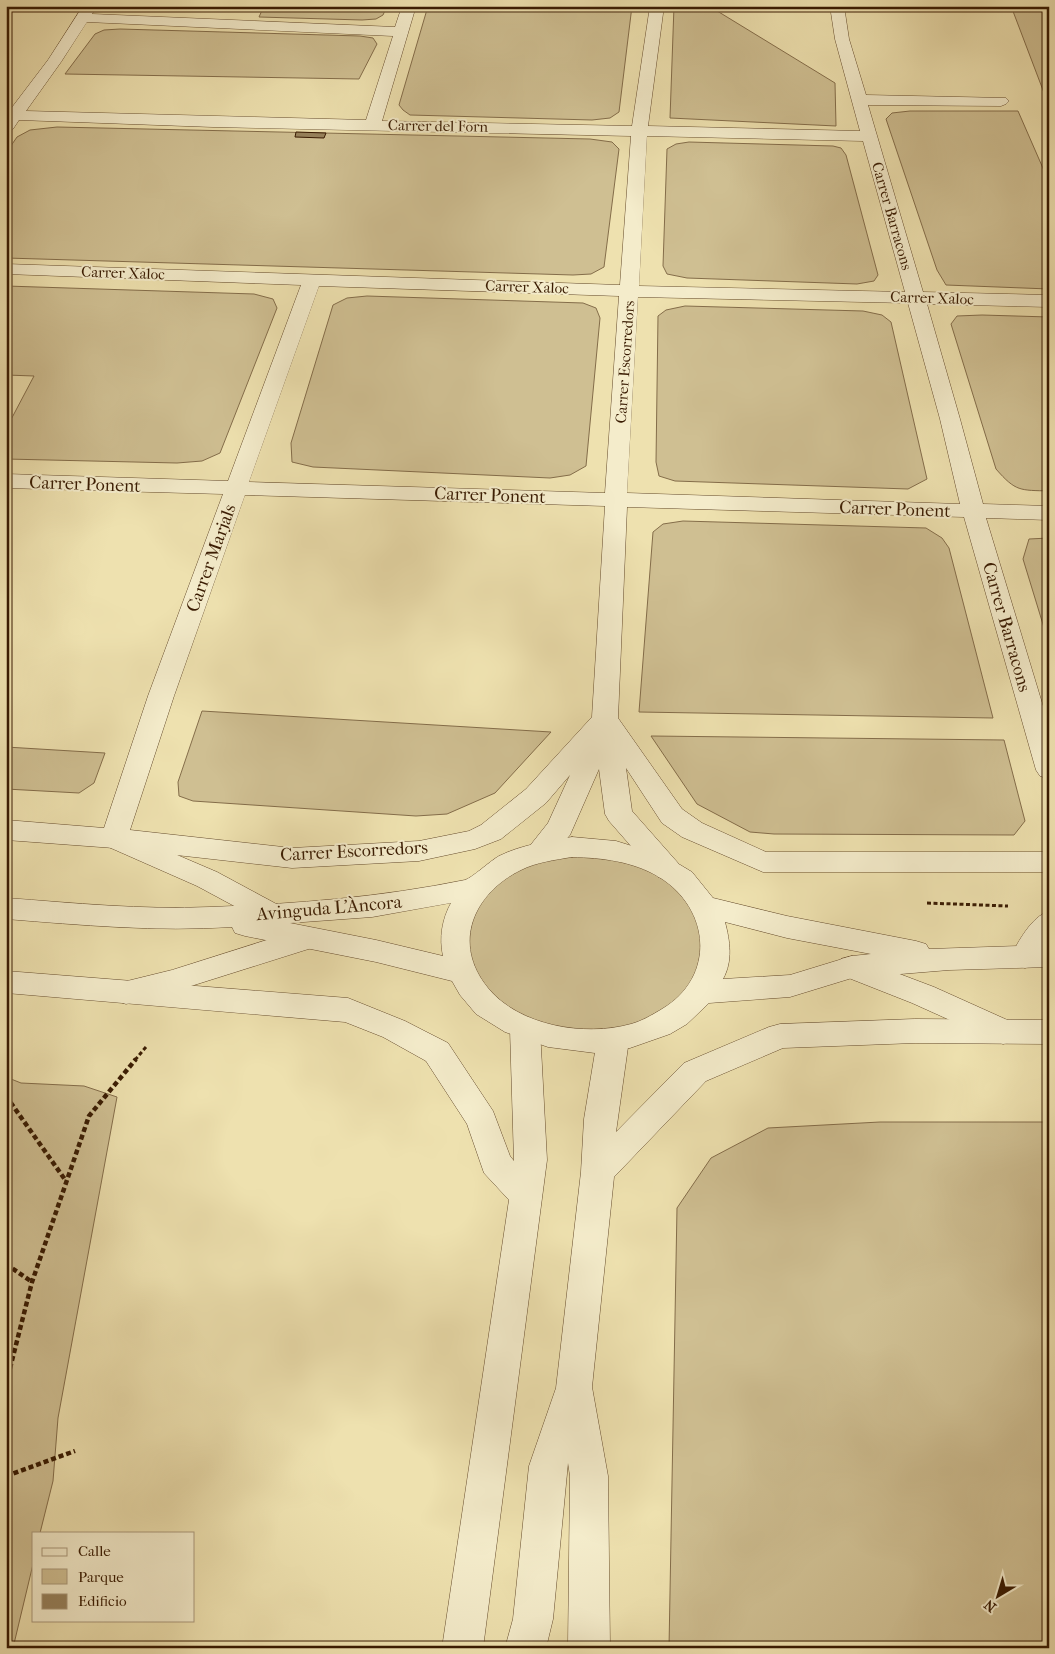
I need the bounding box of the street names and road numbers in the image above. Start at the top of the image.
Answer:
street label: Carrer del Forn [388,116,489,136]
street label: Carrer Barracons [868,160,916,272]
street label: Carrer Xaloc [81,263,165,283]
street label: Carrer Xaloc [485,277,569,297]
street label: Carrer Xaloc [890,288,974,308]
street label: Carrer Escorredors [612,299,638,424]
street label: Carrer Ponent [29,472,142,497]
street label: Carrer Ponent [434,483,547,508]
street label: Carrer Ponent [839,497,952,522]
street label: Carrer Marjals [182,501,241,615]
street label: Carrer Barracons [978,560,1035,695]
street label: Carrer Escorredors [280,837,429,866]
street label: Avinguda L'Àncora [254,891,403,925]

